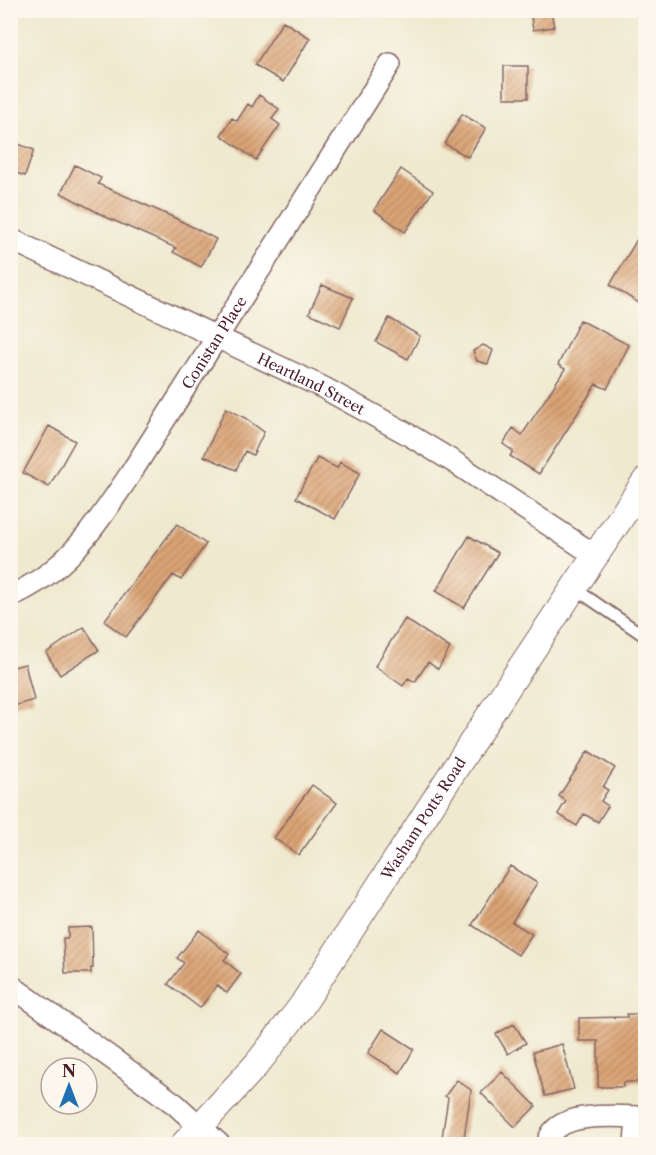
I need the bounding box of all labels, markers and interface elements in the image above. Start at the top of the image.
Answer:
street label: Conistan Place [177,292,250,392]
street label: Heartland Street [254,348,369,419]
street label: Washam Potts Road [376,754,469,884]
north arrow [39,1056,99,1116]
text: N [62,1061,76,1081]

